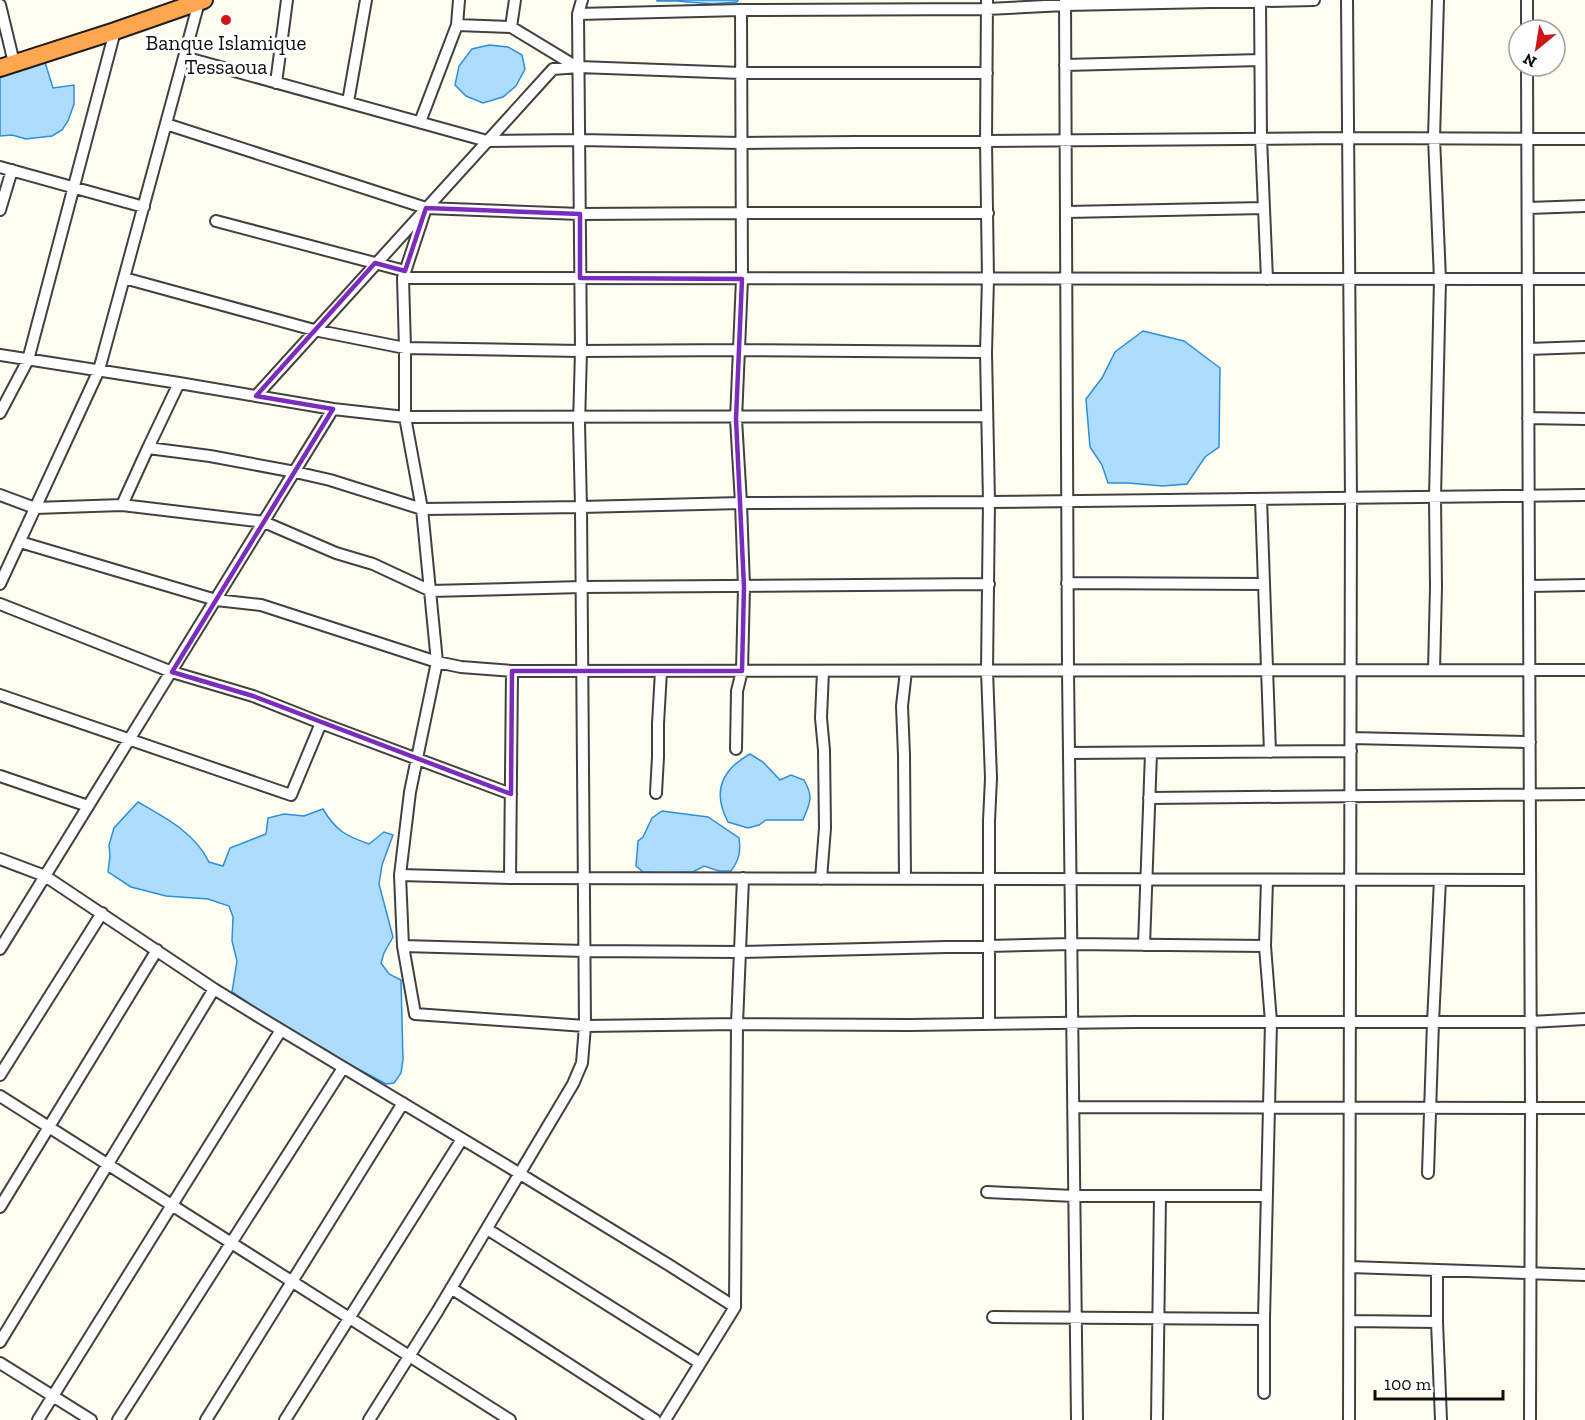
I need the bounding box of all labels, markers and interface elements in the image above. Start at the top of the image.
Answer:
marker: Banque Islamique Tessaoua [219,13,233,27]
north arrow [1507,18,1567,78]
place label: Banque Islamique Tessaoua [146,30,307,79]
text: N [1520,49,1540,72]
scale bar [1375,1363,1502,1401]
text: 100 m [1384,1373,1432,1395]

